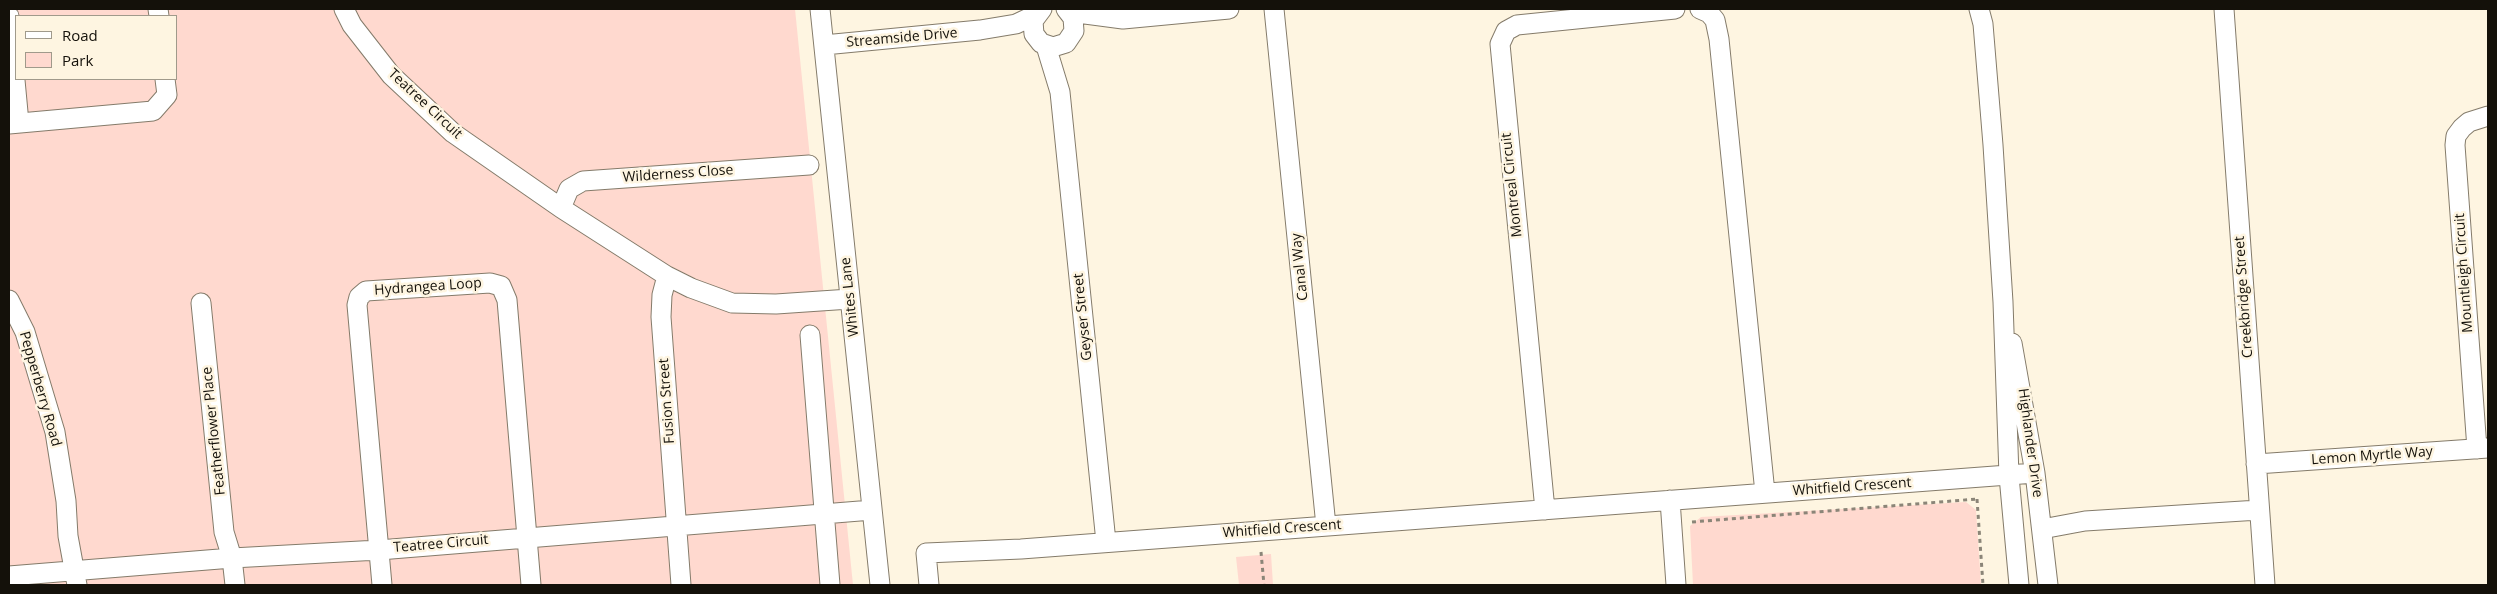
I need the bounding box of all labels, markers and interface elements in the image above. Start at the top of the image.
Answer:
legend [15,15,178,80]
text: Road [62,25,98,45]
street label: Streamside Drive [846,25,958,51]
text: Park [62,50,93,70]
street label: Teatree Circuit [384,65,466,143]
street label: Montreal Circuit [1498,132,1526,238]
street label: Wilderness Close [622,162,734,186]
street label: Mountleigh Circuit [2451,213,2477,333]
street label: Canal Way [1288,232,1312,302]
street label: Creekbridge Street [2231,235,2257,359]
street label: Whites Lane [837,256,863,338]
street label: Geyser Street [1070,272,1096,362]
street label: Hydrangea Loop [374,275,482,299]
street label: Pepperberry Road [16,330,64,448]
street label: Fusion Street [656,358,678,444]
street label: Featherflower Place [199,366,229,496]
street label: Highlander Drive [2014,387,2046,499]
street label: Lemon Myrtle Way [2311,443,2433,469]
street label: Whitfield Crescent [1792,474,1912,500]
street label: Whitfield Crescent [1222,516,1342,542]
street label: Teatree Circuit [393,531,489,557]

